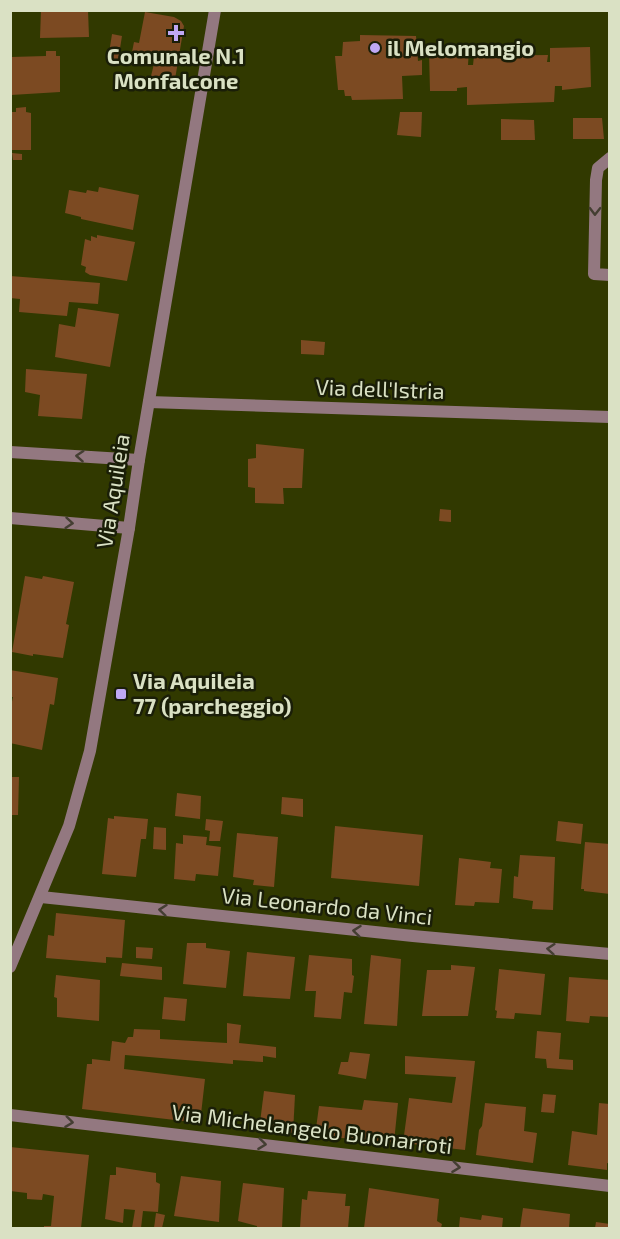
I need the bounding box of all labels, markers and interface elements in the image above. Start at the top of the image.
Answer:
marker: Comunale N.1 Monfalcone [169,26,183,40]
place label: il Melomangio [387,34,534,60]
marker: il Melomangio [368,41,382,55]
place label: Comunale N.1 Monfalcone [107,42,245,93]
one-way arrow [589,207,601,216]
street label: Via dell'Istria [315,373,445,403]
street label: Via Aquileia [90,432,134,550]
one-way arrow [76,450,85,463]
one-way arrow [64,516,73,529]
place label: Via Aquileia 77 (parcheggio) [133,667,292,718]
marker: Via Aquileia 77 (parcheggio) [114,687,128,701]
street label: Via Leonardo da Vinci [220,881,434,929]
one-way arrow [159,904,168,917]
one-way arrow [352,925,362,938]
one-way arrow [547,942,556,955]
street label: Via Michelangelo Buonarroti [170,1098,454,1158]
one-way arrow [64,1115,73,1127]
one-way arrow [258,1138,267,1150]
one-way arrow [451,1161,460,1173]

